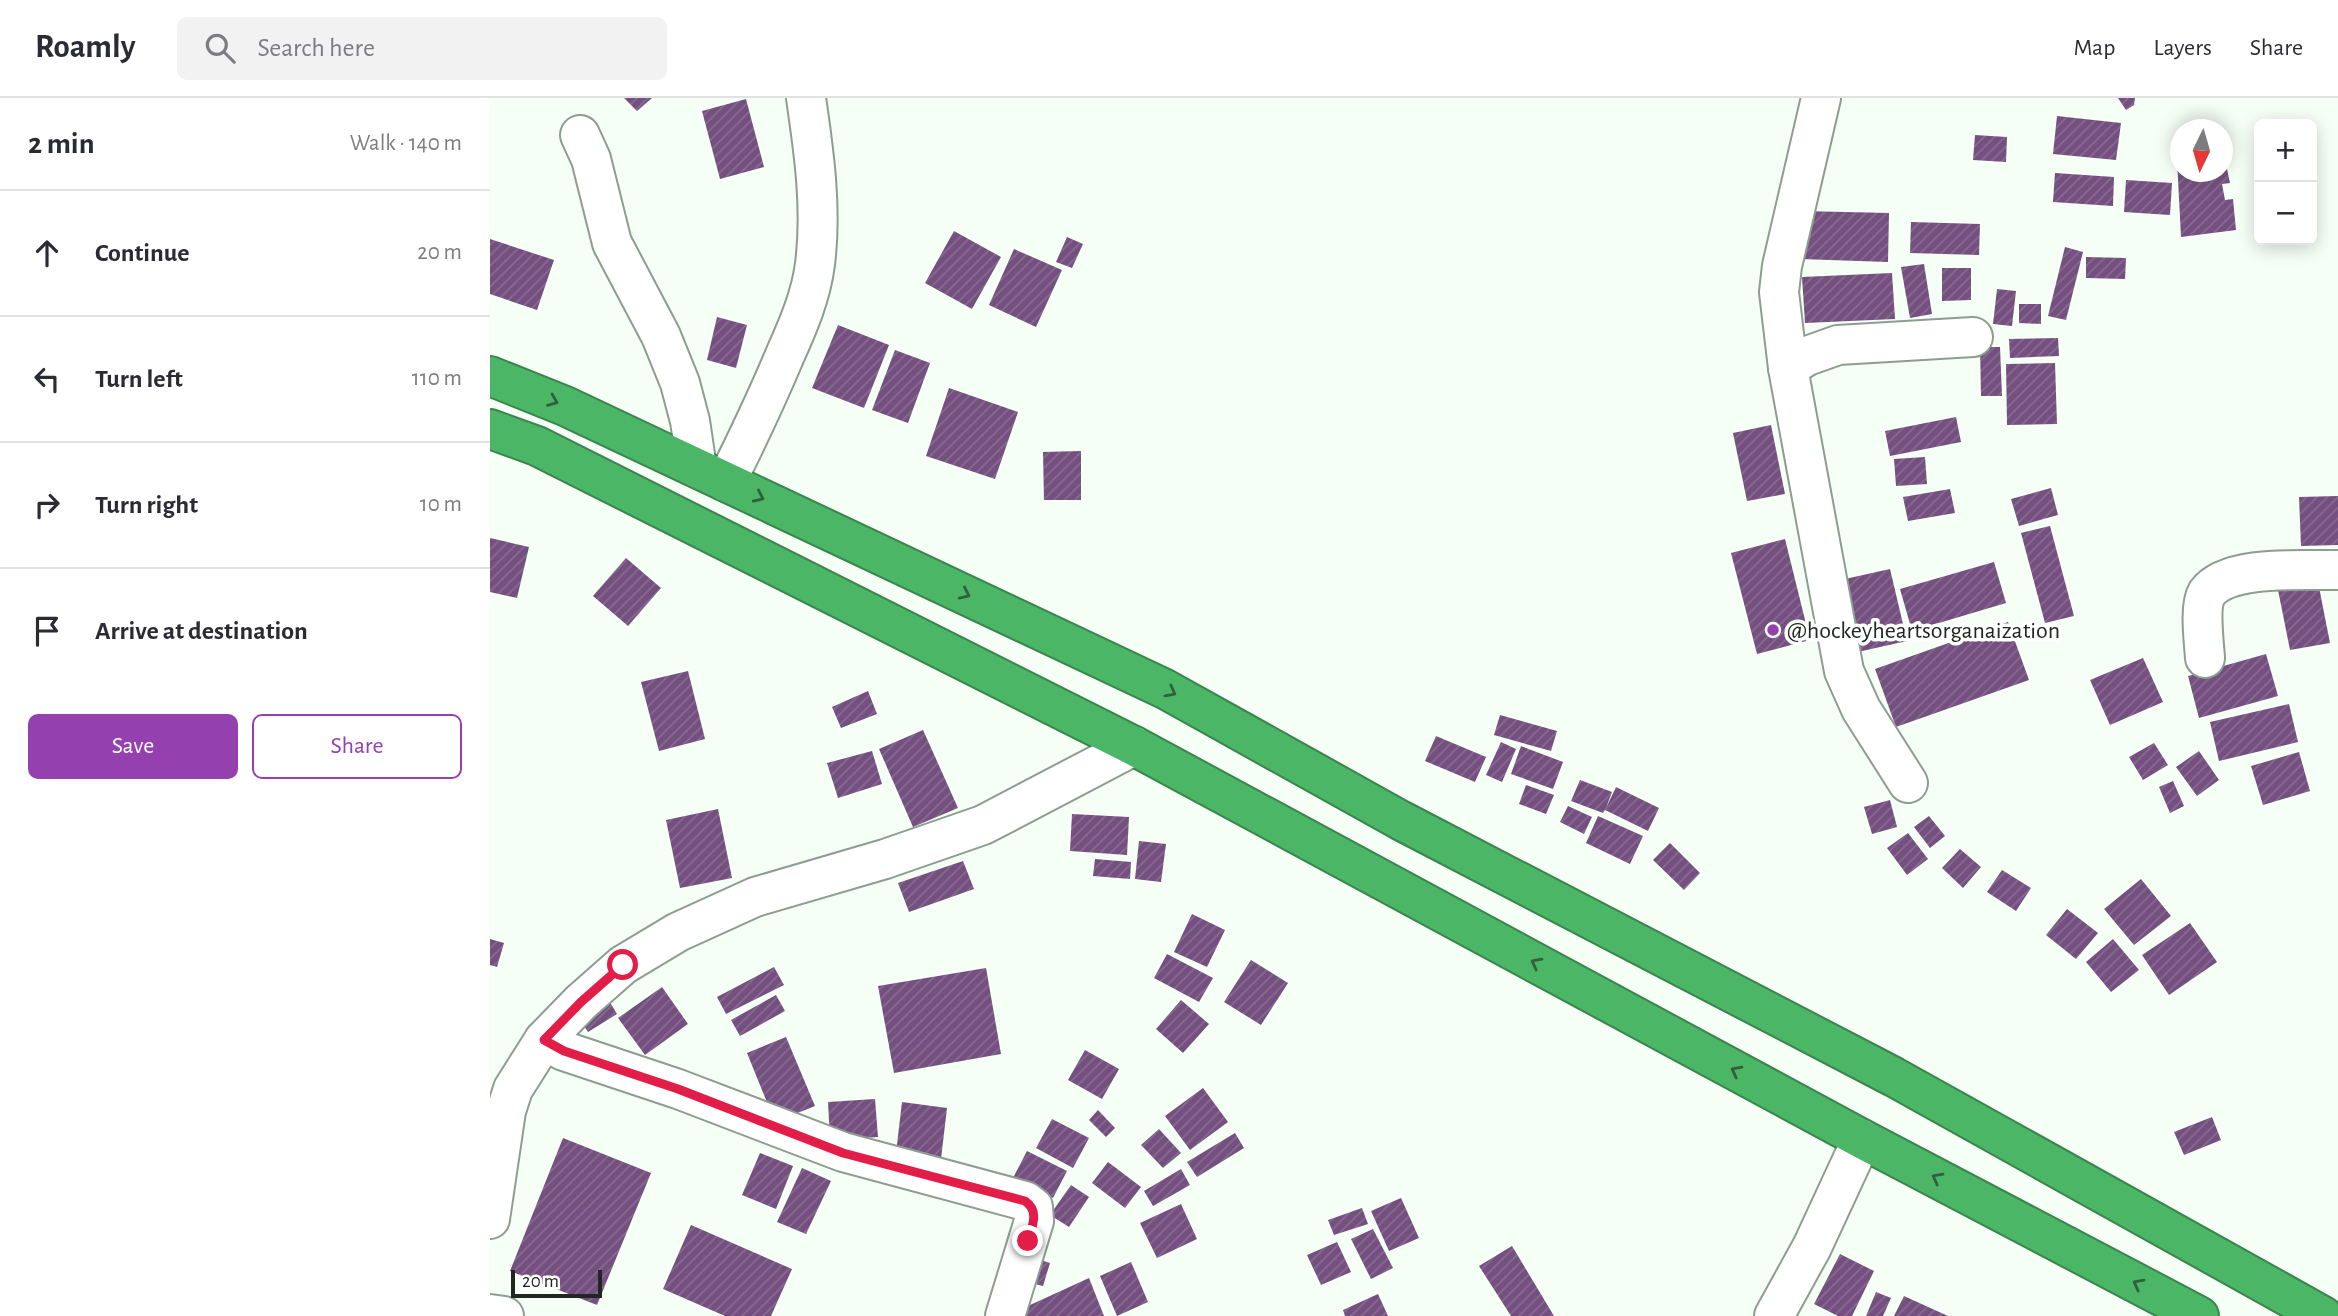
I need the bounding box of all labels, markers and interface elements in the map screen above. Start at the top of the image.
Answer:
search box [177,17,667,80]
icon: search [201,29,239,67]
text: Roamly [35,31,135,64]
text: Search here [257,35,375,61]
text: Map [2073,36,2115,60]
text: Layers [2153,36,2212,60]
text: Share [2250,36,2303,60]
north arrow [2170,119,2233,182]
map controls [2254,119,2317,245]
button: + [2254,119,2317,182]
text: 2 min [28,129,95,159]
text: Walk · 140 m [350,132,462,155]
button: − [2254,182,2317,245]
icon: ahead [28,234,66,272]
text: Continue [95,240,190,266]
text: 20 m [417,241,462,264]
icon: left [28,360,66,398]
text: Turn left [95,366,183,392]
text: 110 m [412,367,462,390]
one-way arrow [547,393,559,407]
icon: right [28,486,66,524]
one-way arrow [752,489,764,503]
text: Turn right [95,492,198,518]
text: 10 m [420,493,462,516]
one-way arrow [958,586,970,600]
icon: arrive [28,612,66,650]
text: Arrive at destination [95,618,308,644]
place label: @hockeyheartsorganaization [1787,619,2060,643]
marker: @hockeyheartsorganaization [1765,622,1781,638]
one-way arrow [1163,684,1176,697]
button: Save [28,714,238,779]
button: Share [252,714,462,779]
route start [607,949,638,980]
one-way arrow [1531,958,1543,971]
one-way arrow [1731,1066,1744,1079]
one-way arrow [1932,1173,1944,1186]
route end [1012,1225,1043,1256]
scale bar [511,1267,602,1299]
text: 20 m [522,1272,559,1291]
one-way arrow [2133,1279,2145,1292]

